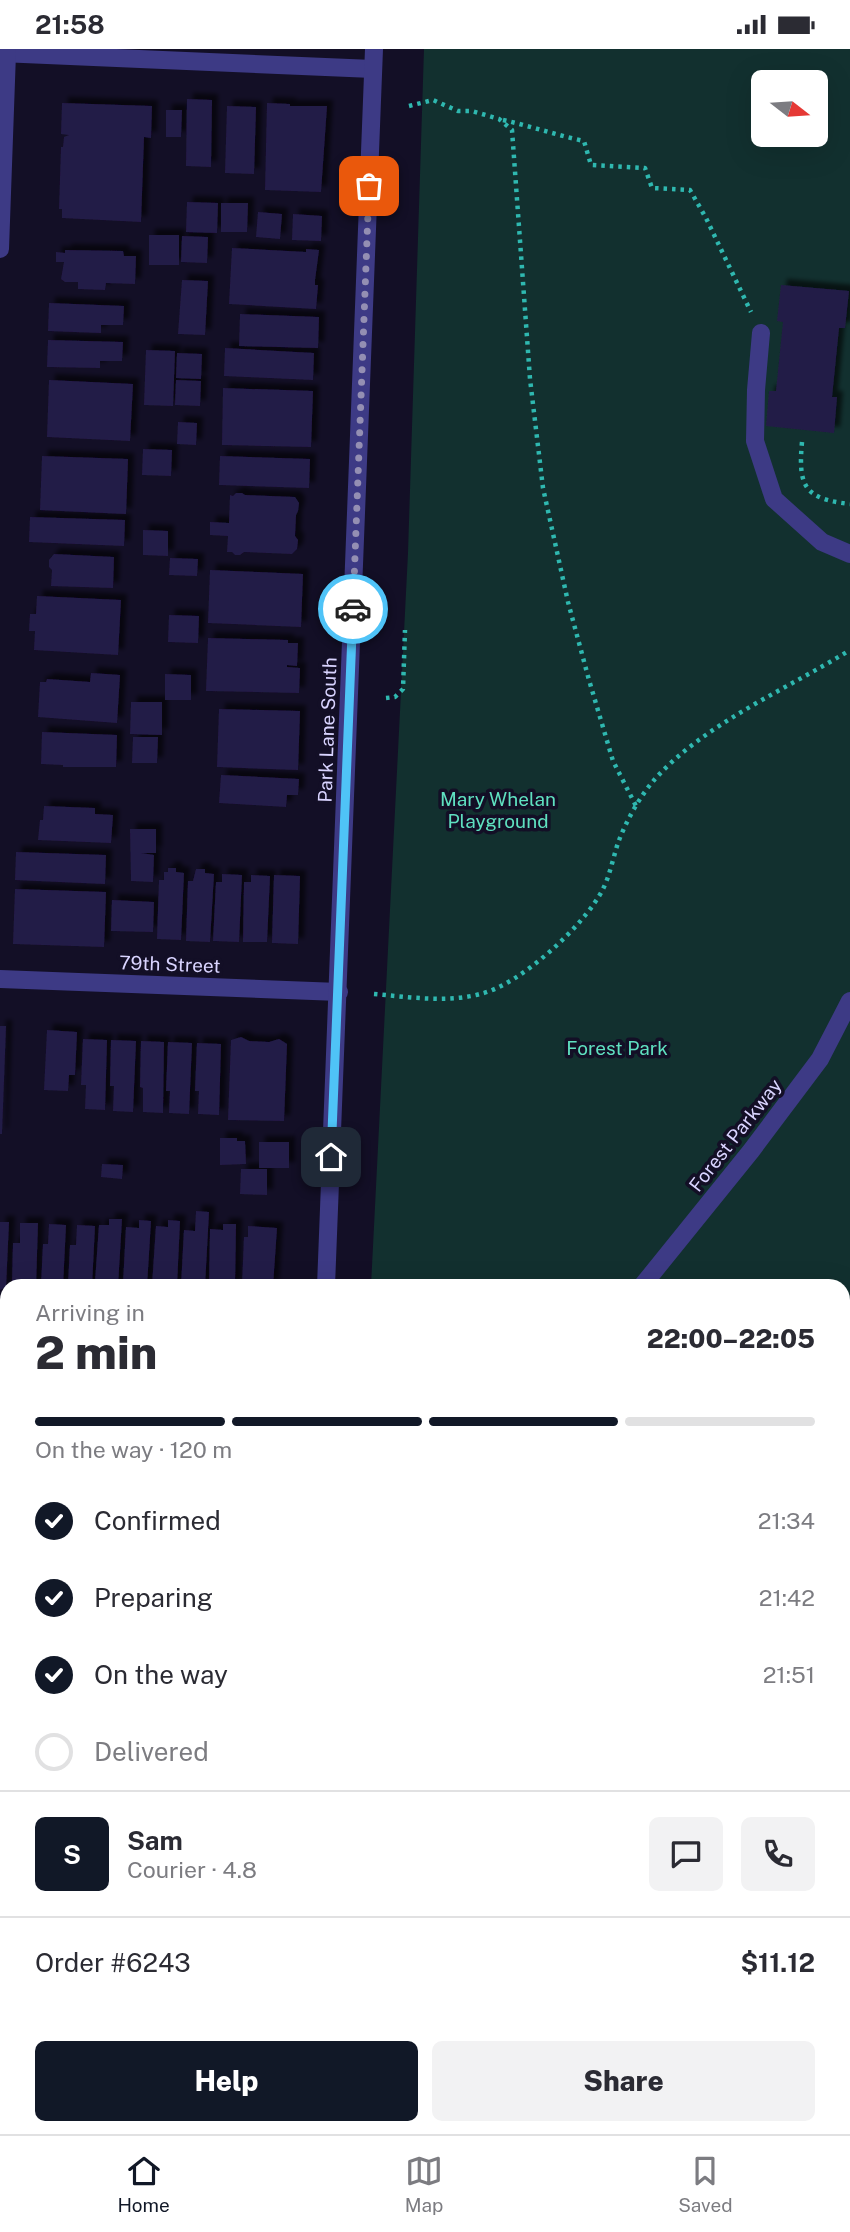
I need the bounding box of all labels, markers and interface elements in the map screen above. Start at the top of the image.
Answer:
text: 21:58 [35,9,105,40]
north arrow [751,70,828,147]
map controls [751,70,828,147]
pin [339,156,399,216]
icon: bag [350,167,388,205]
courier [318,574,388,644]
icon: car [334,590,372,628]
street label: Park Lane South [313,657,341,803]
park label: Mary Whelan Playground [440,788,556,832]
street label: 79th Street [119,951,221,977]
park label: Forest Park [566,1037,668,1059]
street label: Forest Parkway [684,1074,786,1196]
pin [301,1127,361,1187]
icon: home [312,1138,350,1176]
text: Arriving in [35,1299,145,1326]
text: 22:00–22:05 [647,1323,815,1354]
text: 2 min [35,1325,157,1379]
text: On the way · 120 m [35,1436,232,1463]
icon: check [35,1502,73,1540]
text: Confirmed [94,1505,221,1536]
text: 21:34 [758,1507,815,1534]
icon: check [35,1579,73,1617]
text: Preparing [94,1582,213,1613]
text: 21:42 [759,1584,815,1611]
icon: check [35,1656,73,1694]
text: On the way [94,1659,228,1690]
text: 21:51 [763,1661,815,1688]
text: Delivered [94,1736,209,1767]
button: chat [649,1817,723,1891]
button: phone [741,1817,815,1891]
text: Sam [127,1825,183,1856]
text: S [63,1839,81,1870]
text: Courier · 4.8 [127,1856,257,1883]
text: Order #6243 [35,1947,191,1978]
text: $11.12 [740,1947,815,1978]
button: Help [35,2041,418,2121]
button: Share [432,2041,815,2121]
tab: Home [117,2152,170,2216]
tab: Map [405,2152,443,2216]
tab: Saved [678,2152,733,2216]

